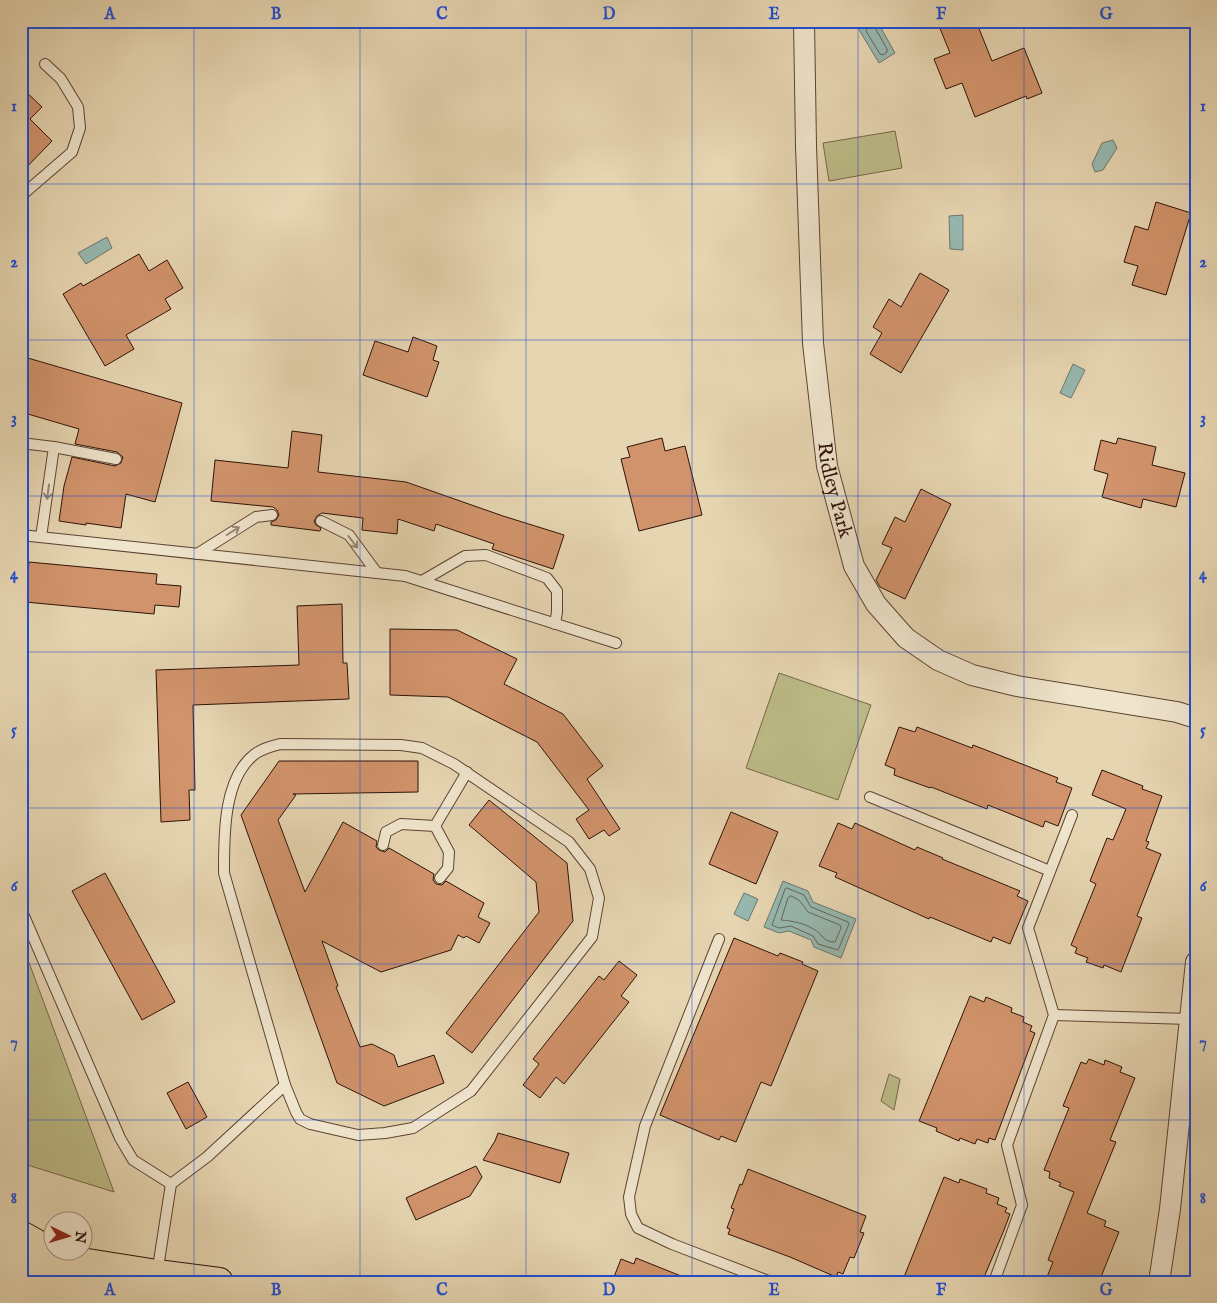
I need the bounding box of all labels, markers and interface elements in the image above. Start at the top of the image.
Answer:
text: A [104,5,117,25]
text: B [271,5,282,25]
text: C [436,5,448,25]
text: D [603,5,616,25]
text: E [768,5,780,25]
text: F [936,5,947,25]
text: G [1100,5,1113,25]
text: 1 [11,97,17,117]
text: 1 [1200,97,1206,117]
text: 2 [10,253,18,273]
text: 2 [1199,253,1207,273]
text: 3 [11,409,17,429]
text: 3 [1200,409,1206,429]
street label: Ridley Park [812,441,858,541]
one-way arrow [42,484,52,500]
one-way arrow [226,526,240,536]
one-way arrow [348,535,359,548]
text: 4 [10,565,19,585]
text: 4 [1199,565,1208,585]
text: 5 [11,721,17,741]
text: 5 [1200,721,1206,741]
text: 6 [11,877,19,897]
text: 6 [1200,877,1208,897]
text: 7 [10,1033,18,1053]
text: 7 [1199,1033,1207,1053]
text: 8 [11,1189,17,1209]
text: 8 [1200,1189,1206,1209]
north arrow [42,1210,92,1260]
text: N [70,1229,90,1244]
text: A [104,1281,117,1301]
text: B [271,1281,282,1301]
text: C [436,1281,448,1301]
text: D [603,1281,616,1301]
text: E [768,1281,780,1301]
text: F [936,1281,947,1301]
text: G [1100,1281,1113,1301]

